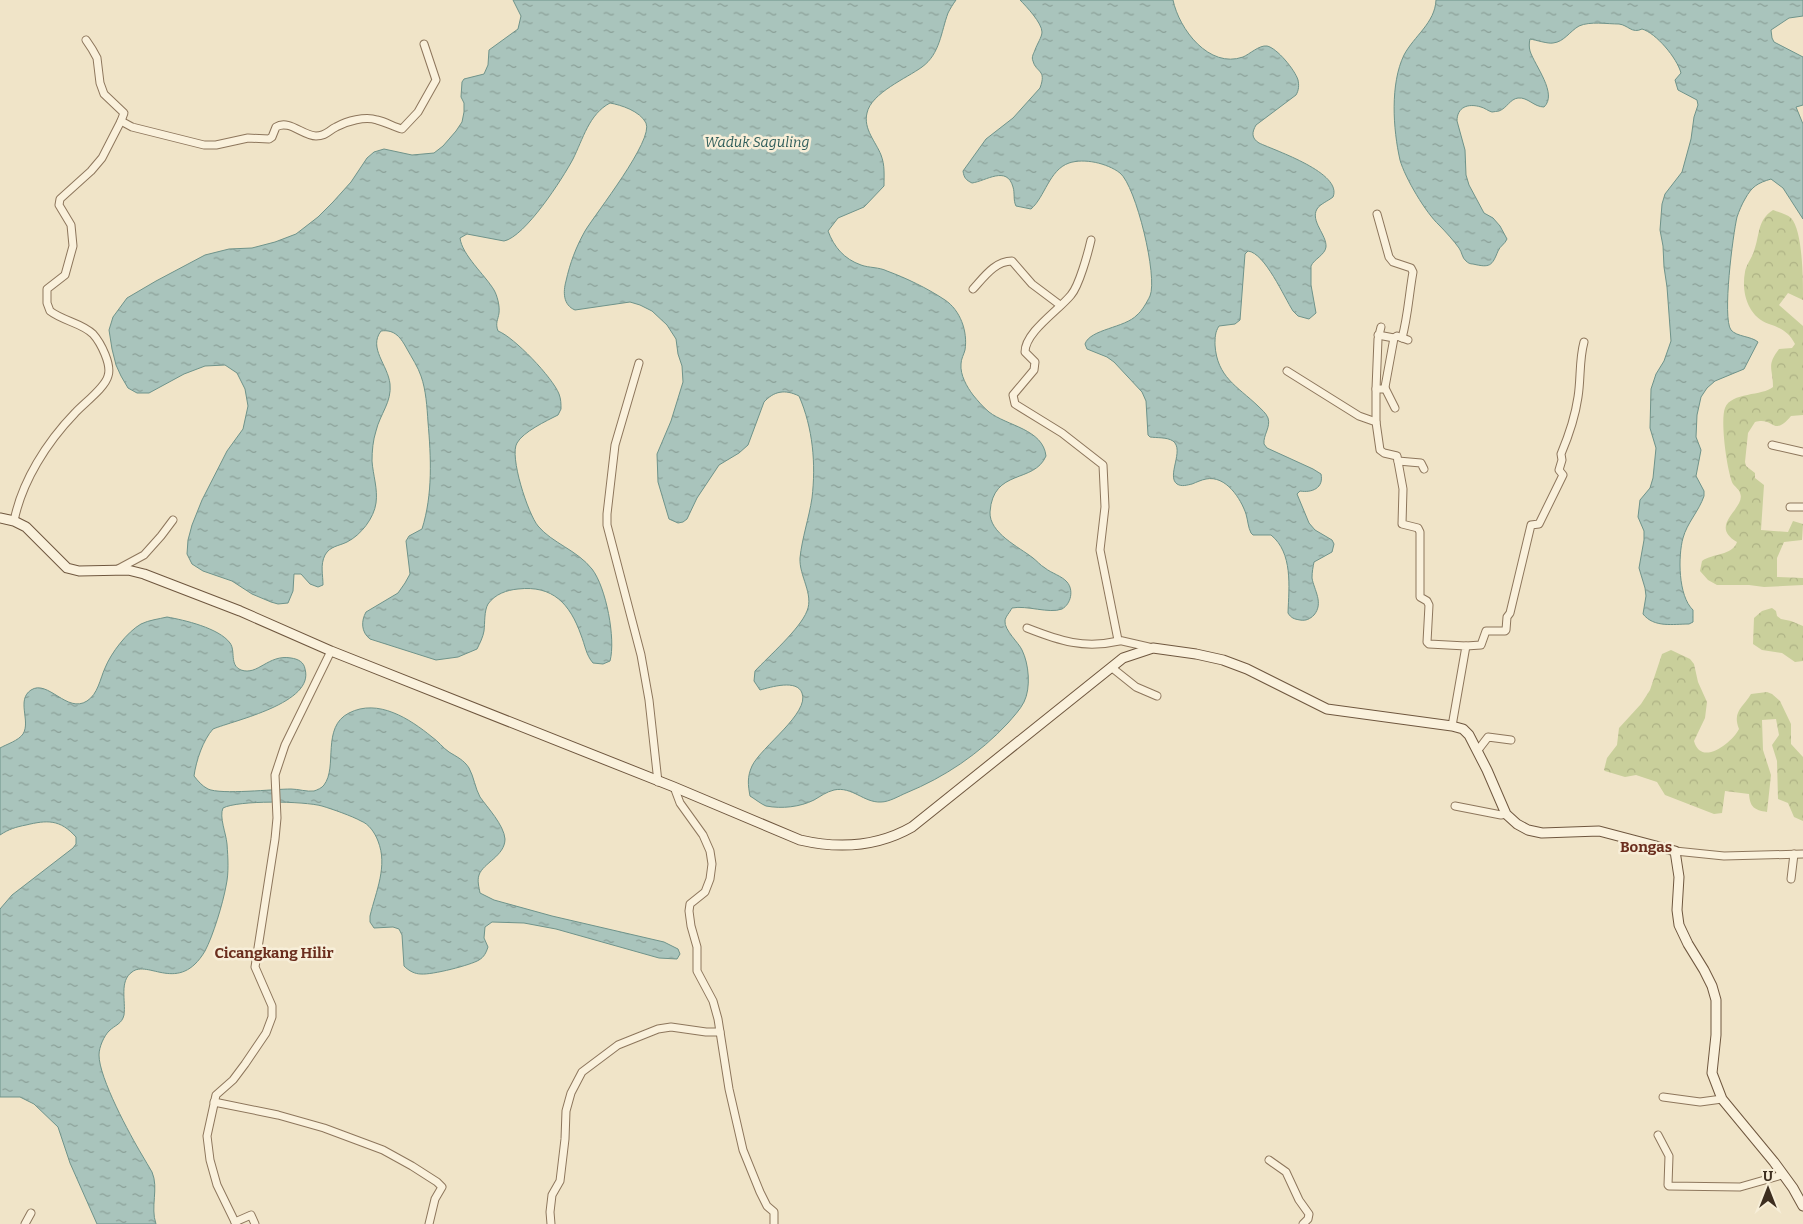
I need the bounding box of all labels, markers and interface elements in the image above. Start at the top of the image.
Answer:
water label: Waduk Saguling [704,134,810,151]
district label: Bongas [1620,838,1672,856]
district label: Cicangkang Hilir [214,944,334,962]
north arrow [1743,1164,1793,1214]
text: U [1763,1168,1774,1185]

